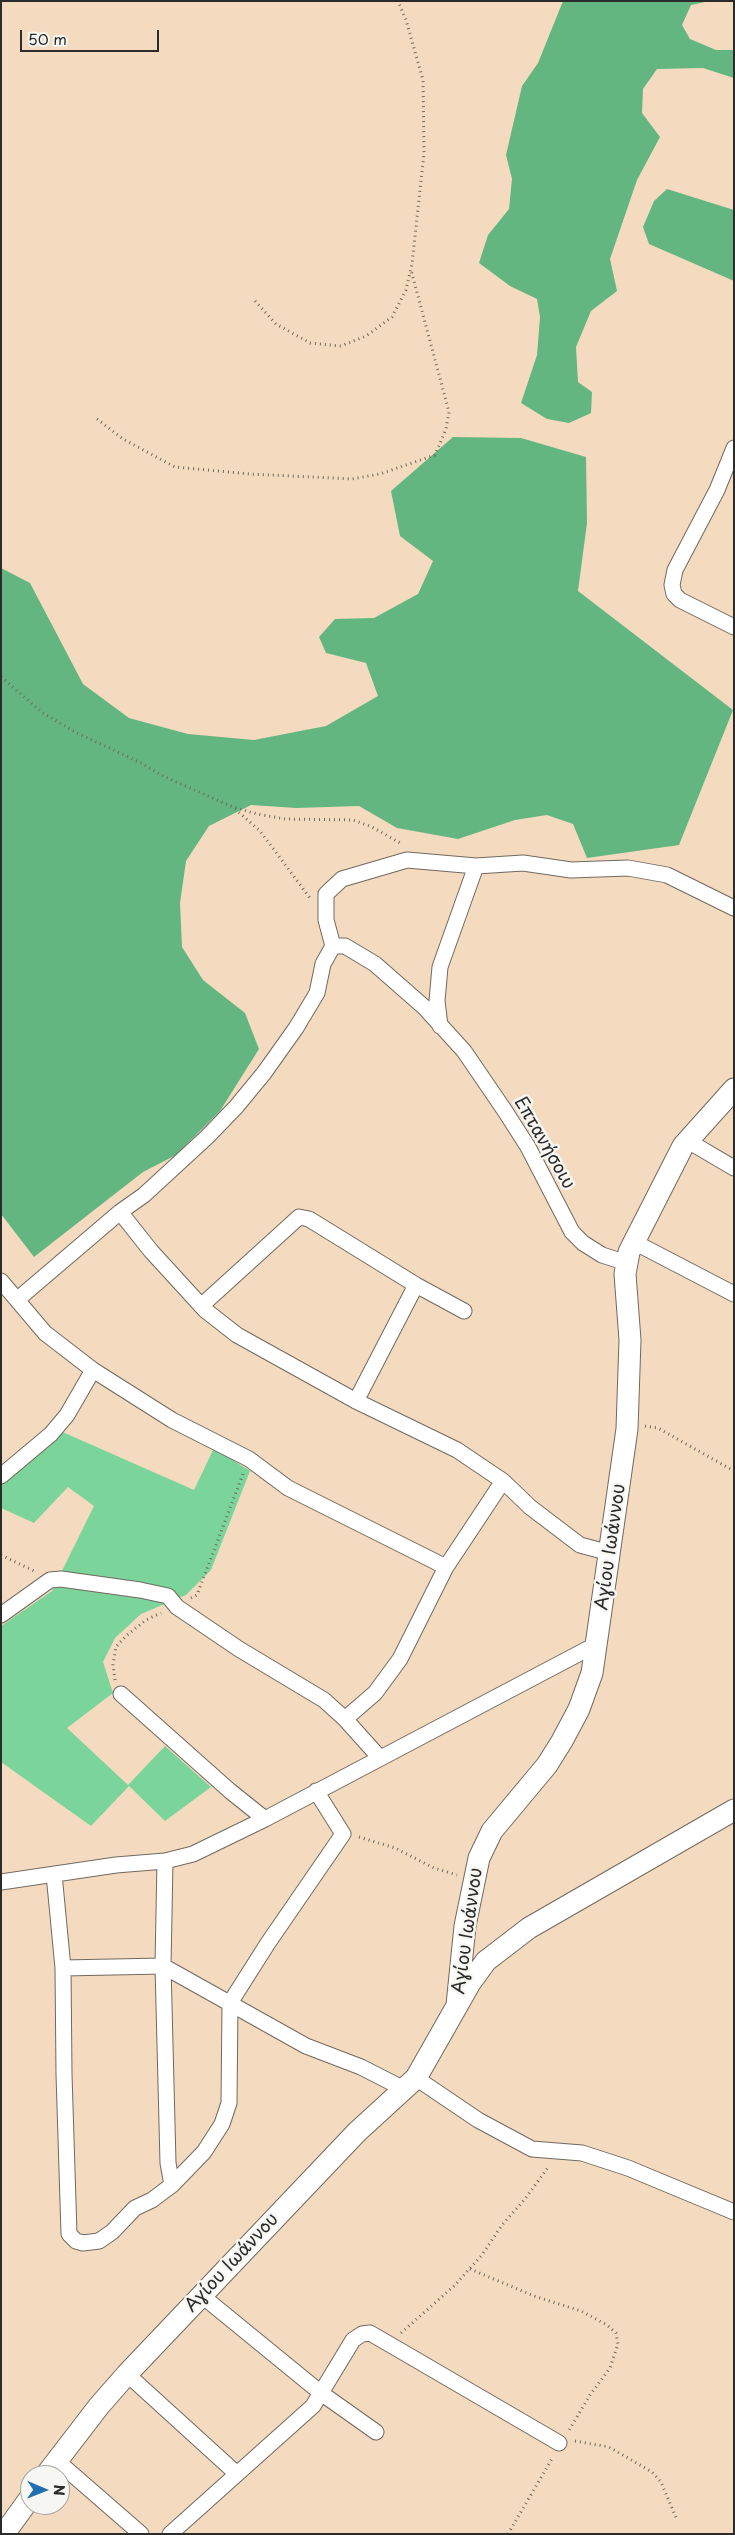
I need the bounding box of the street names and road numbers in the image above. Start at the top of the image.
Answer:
street label: Επτανήσοιυ [509,1093,579,1193]
street label: Αγίου Ιωάννου [591,1482,631,1612]
street label: Αγίου Ιωάννου [448,1866,488,1996]
street label: Αγίου Ιωάννου [181,2209,283,2317]

